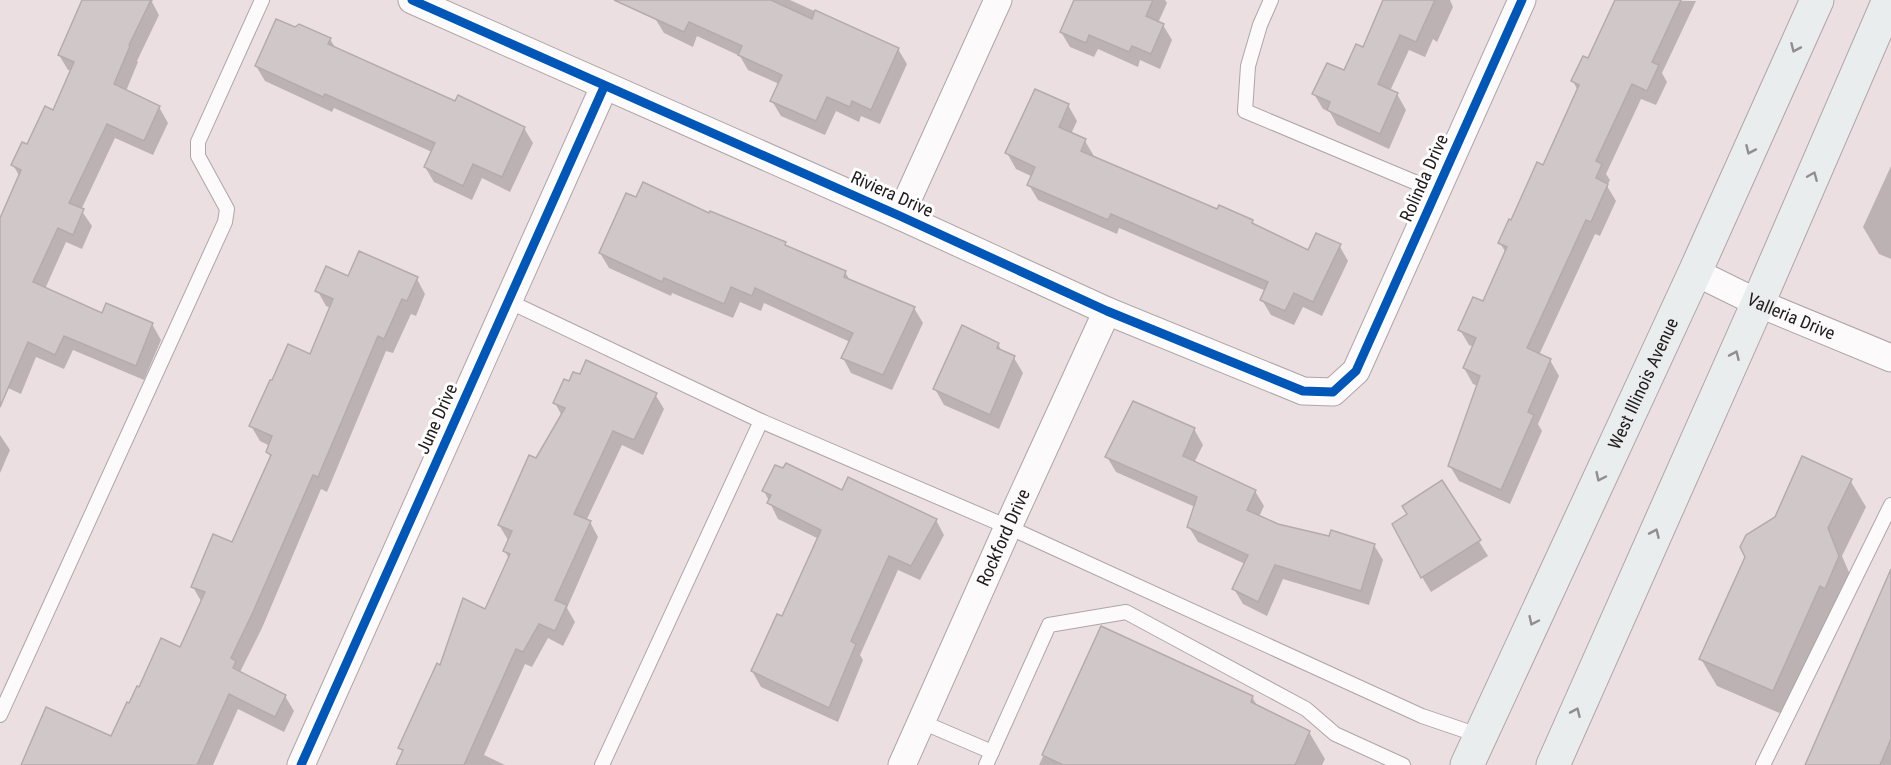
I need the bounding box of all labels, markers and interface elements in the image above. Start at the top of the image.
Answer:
one-way arrow [1790,42,1802,53]
street label: Rolinda Drive [1395,131,1452,225]
one-way arrow [1745,143,1757,154]
street label: Riviera Drive [848,166,937,221]
one-way arrow [1805,172,1817,183]
street label: Valleria Drive [1744,288,1838,344]
street label: West Illinois Avenue [1603,314,1682,453]
one-way arrow [1727,350,1739,361]
street label: June Drive [412,380,461,457]
one-way arrow [1595,471,1607,482]
street label: Rockford Drive [972,486,1034,589]
one-way arrow [1648,529,1660,540]
one-way arrow [1529,614,1541,625]
one-way arrow [1569,707,1581,718]

